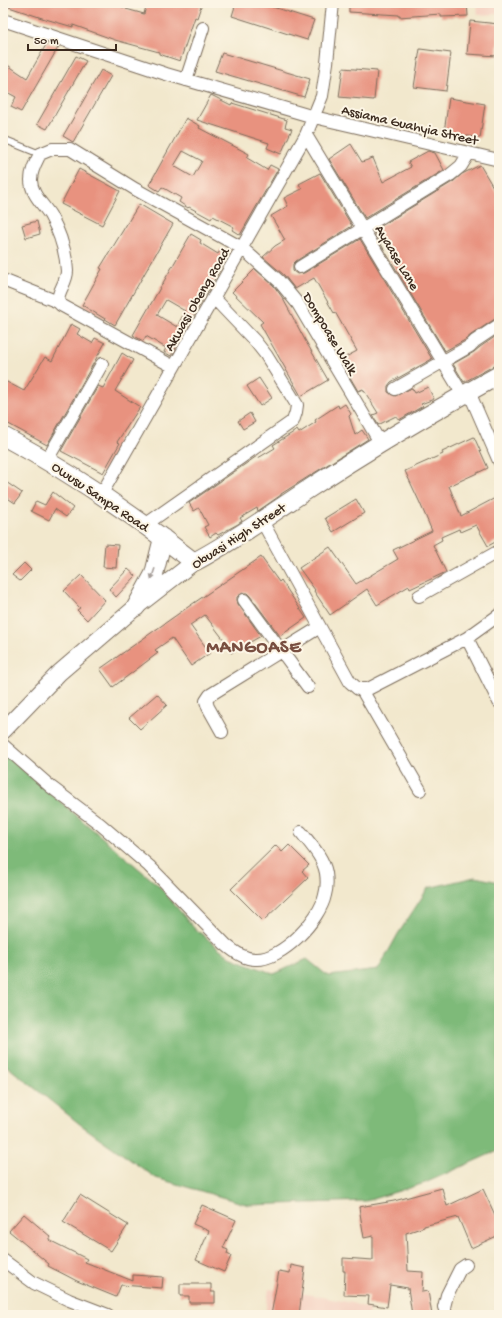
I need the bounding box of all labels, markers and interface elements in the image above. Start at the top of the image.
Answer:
scale bar [28,26,116,52]
text: 50 m [34,35,59,49]
street label: Assiama Guahyia Street [340,102,481,151]
street label: Ayaase Lane [370,223,422,295]
street label: Akwasi Obeng Road [162,244,235,355]
street label: Dompoase Walk [297,289,361,380]
street label: Owusu Sampa Road [48,459,153,538]
street label: Obuasi High Street [189,500,291,574]
one-way arrow [150,568,156,580]
district label: MANGOASE [206,638,302,659]

